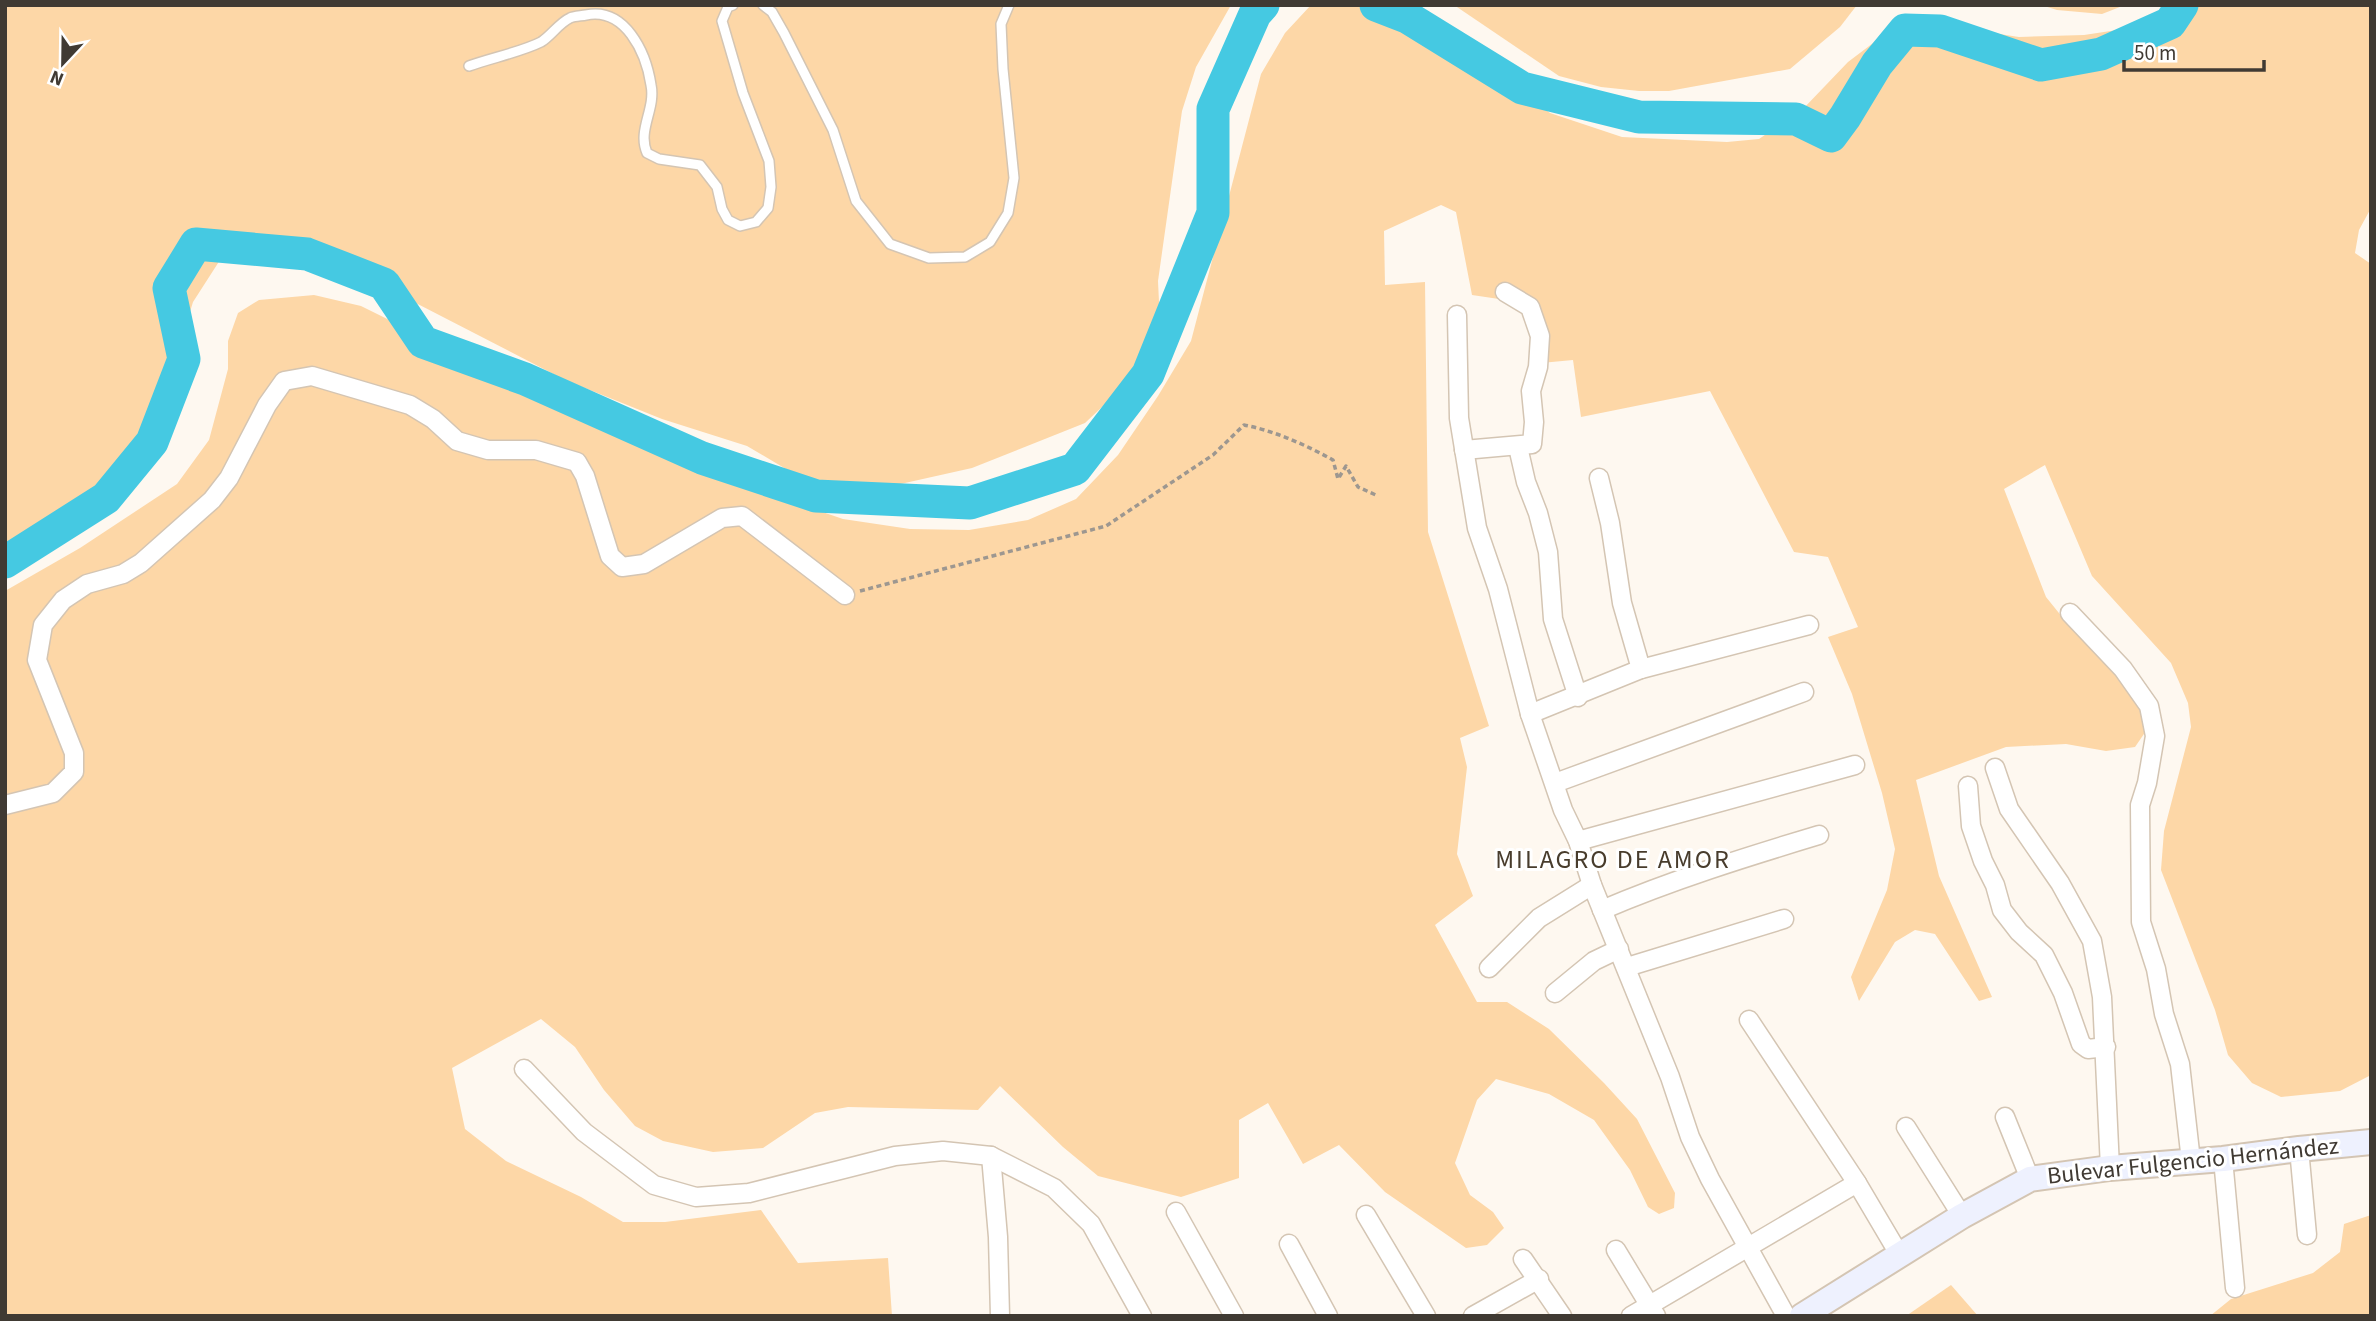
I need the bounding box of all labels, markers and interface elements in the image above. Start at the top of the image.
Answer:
north arrow [28,28,98,98]
scale bar [2124,28,2264,72]
text: 50 m [2134,38,2176,68]
text: N [46,62,68,92]
district label: MILAGRO DE AMOR [1495,841,1731,878]
street label: Bulevar Fulgencio Hernández [2045,1128,2341,1194]

